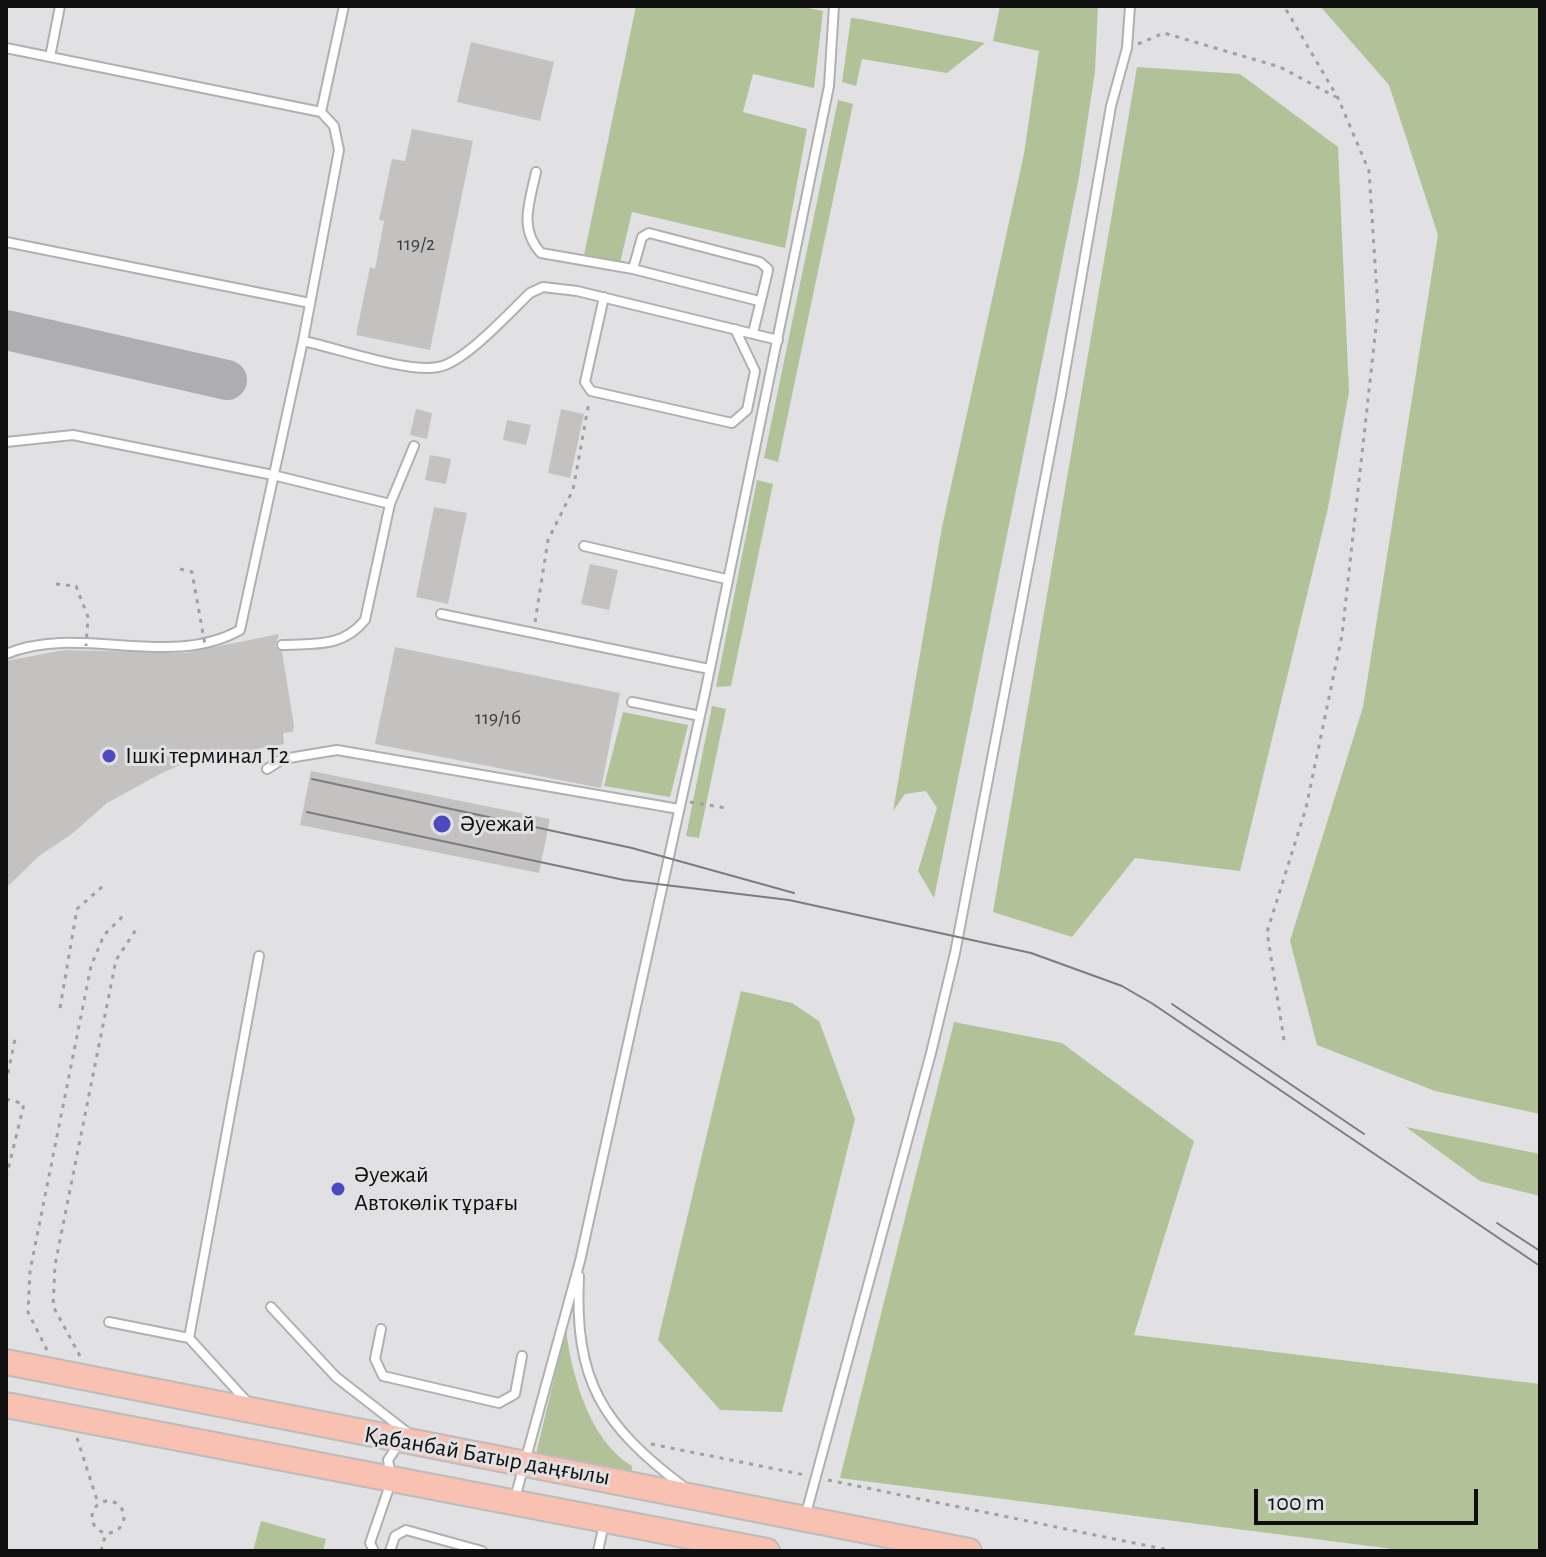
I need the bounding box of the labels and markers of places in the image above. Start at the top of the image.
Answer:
place label: Ішкі терминал T2 [125,742,289,770]
marker: Ішкі терминал T2 [100,747,118,765]
place label: Әуежай [460,810,535,838]
marker: Әуежай [431,813,453,835]
place label: Әуежай Автокөлік тұрағы [354,1161,518,1217]
marker: Әуежай Автокөлік тұрағы [329,1180,347,1198]

